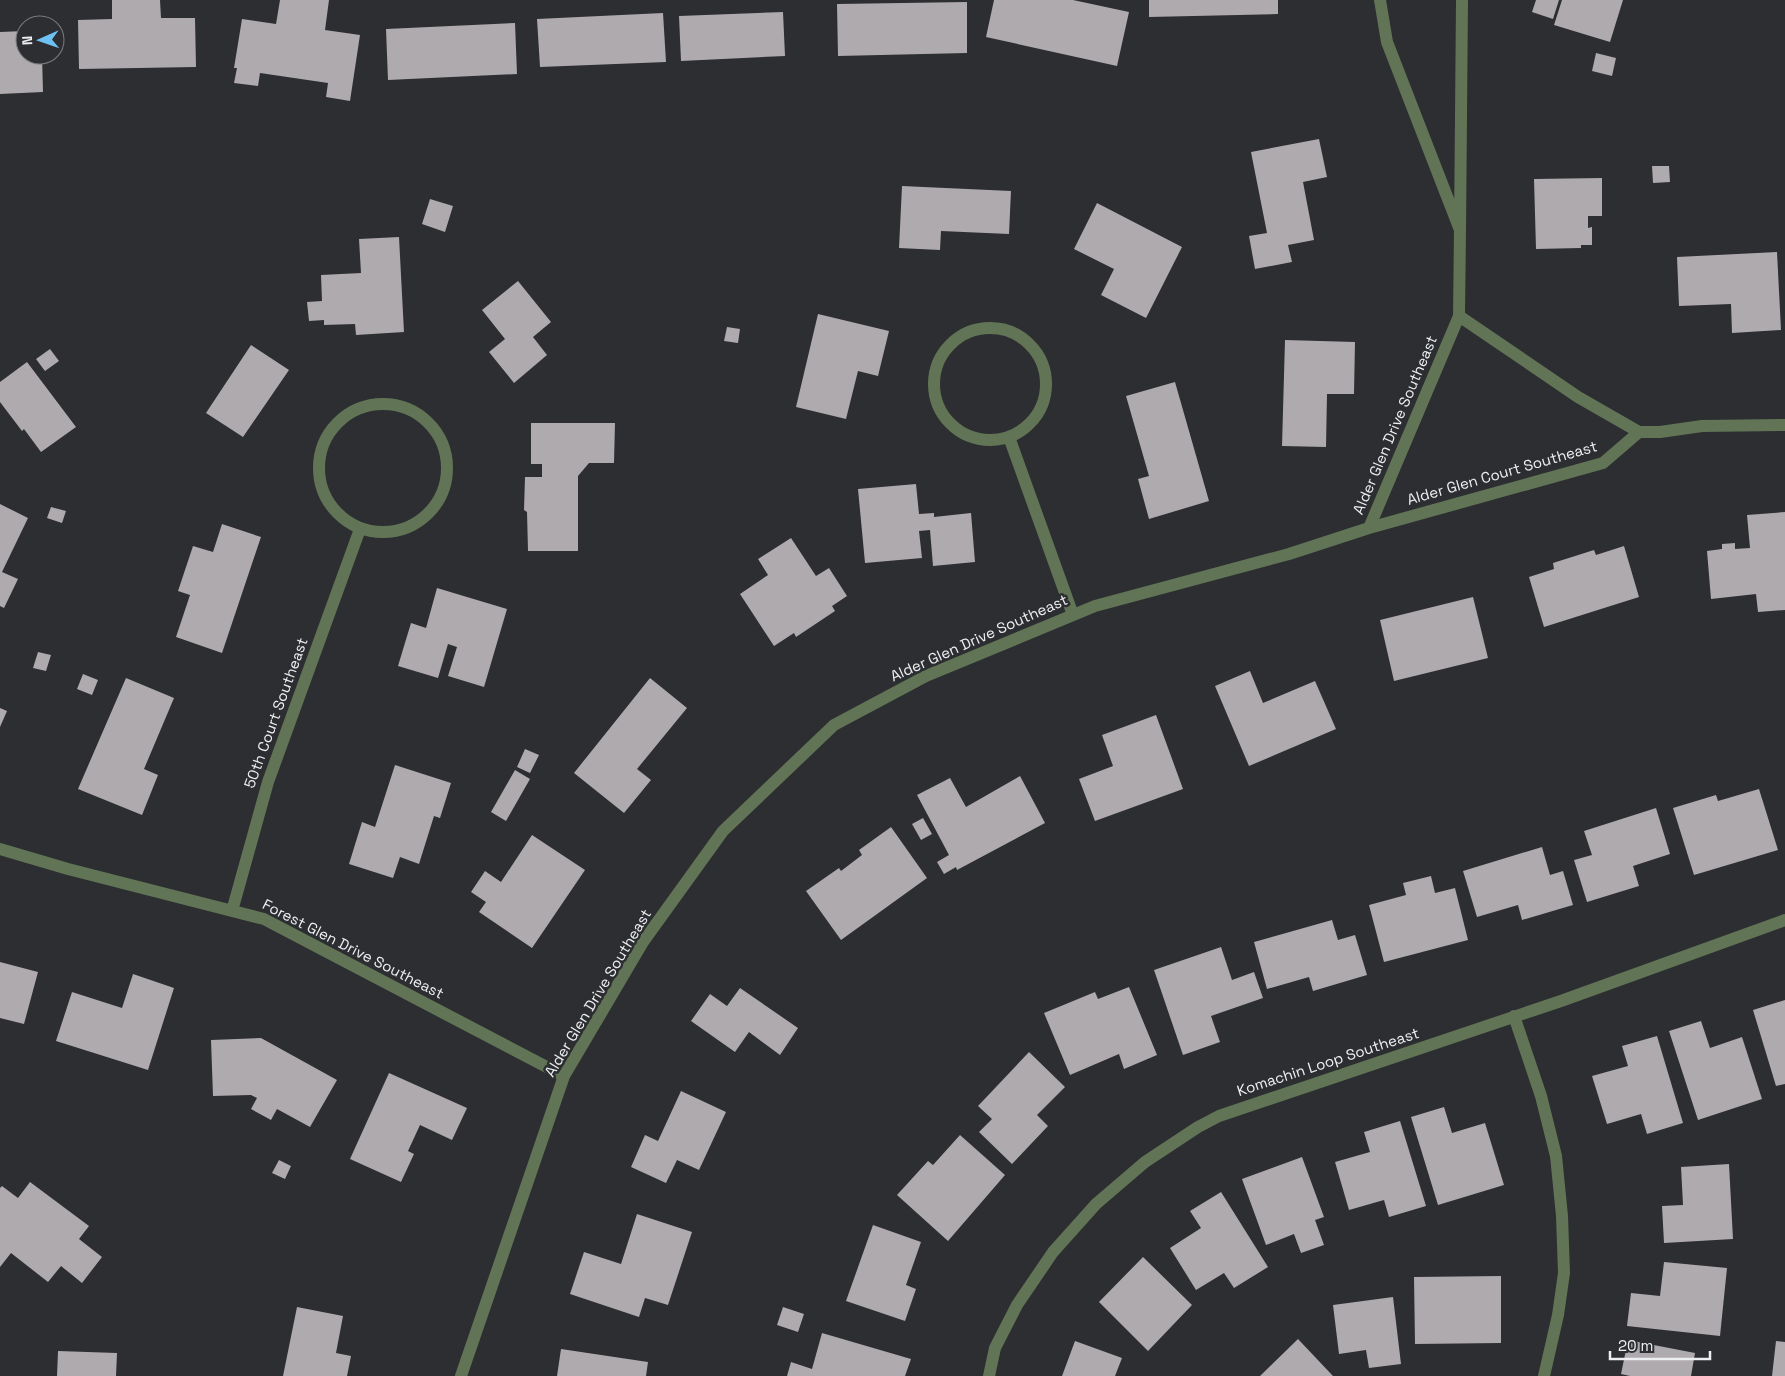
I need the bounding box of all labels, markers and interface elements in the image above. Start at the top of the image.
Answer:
north arrow [15,15,65,65]
text: N [18,35,36,45]
street label: Alder Glen Drive Southeast [1348,333,1441,517]
street label: Alder Glen Court Southeast [1405,436,1599,509]
street label: Alder Glen Drive Southeast [887,590,1071,685]
street label: 50th Court Southeast [239,635,312,791]
street label: Forest Glen Drive Southeast [259,894,447,1003]
street label: Alder Glen Drive Southeast [540,905,655,1080]
street label: Komachin Loop Southeast [1234,1023,1421,1100]
scale bar [1610,1328,1710,1360]
text: 20 m [1618,1336,1653,1355]

